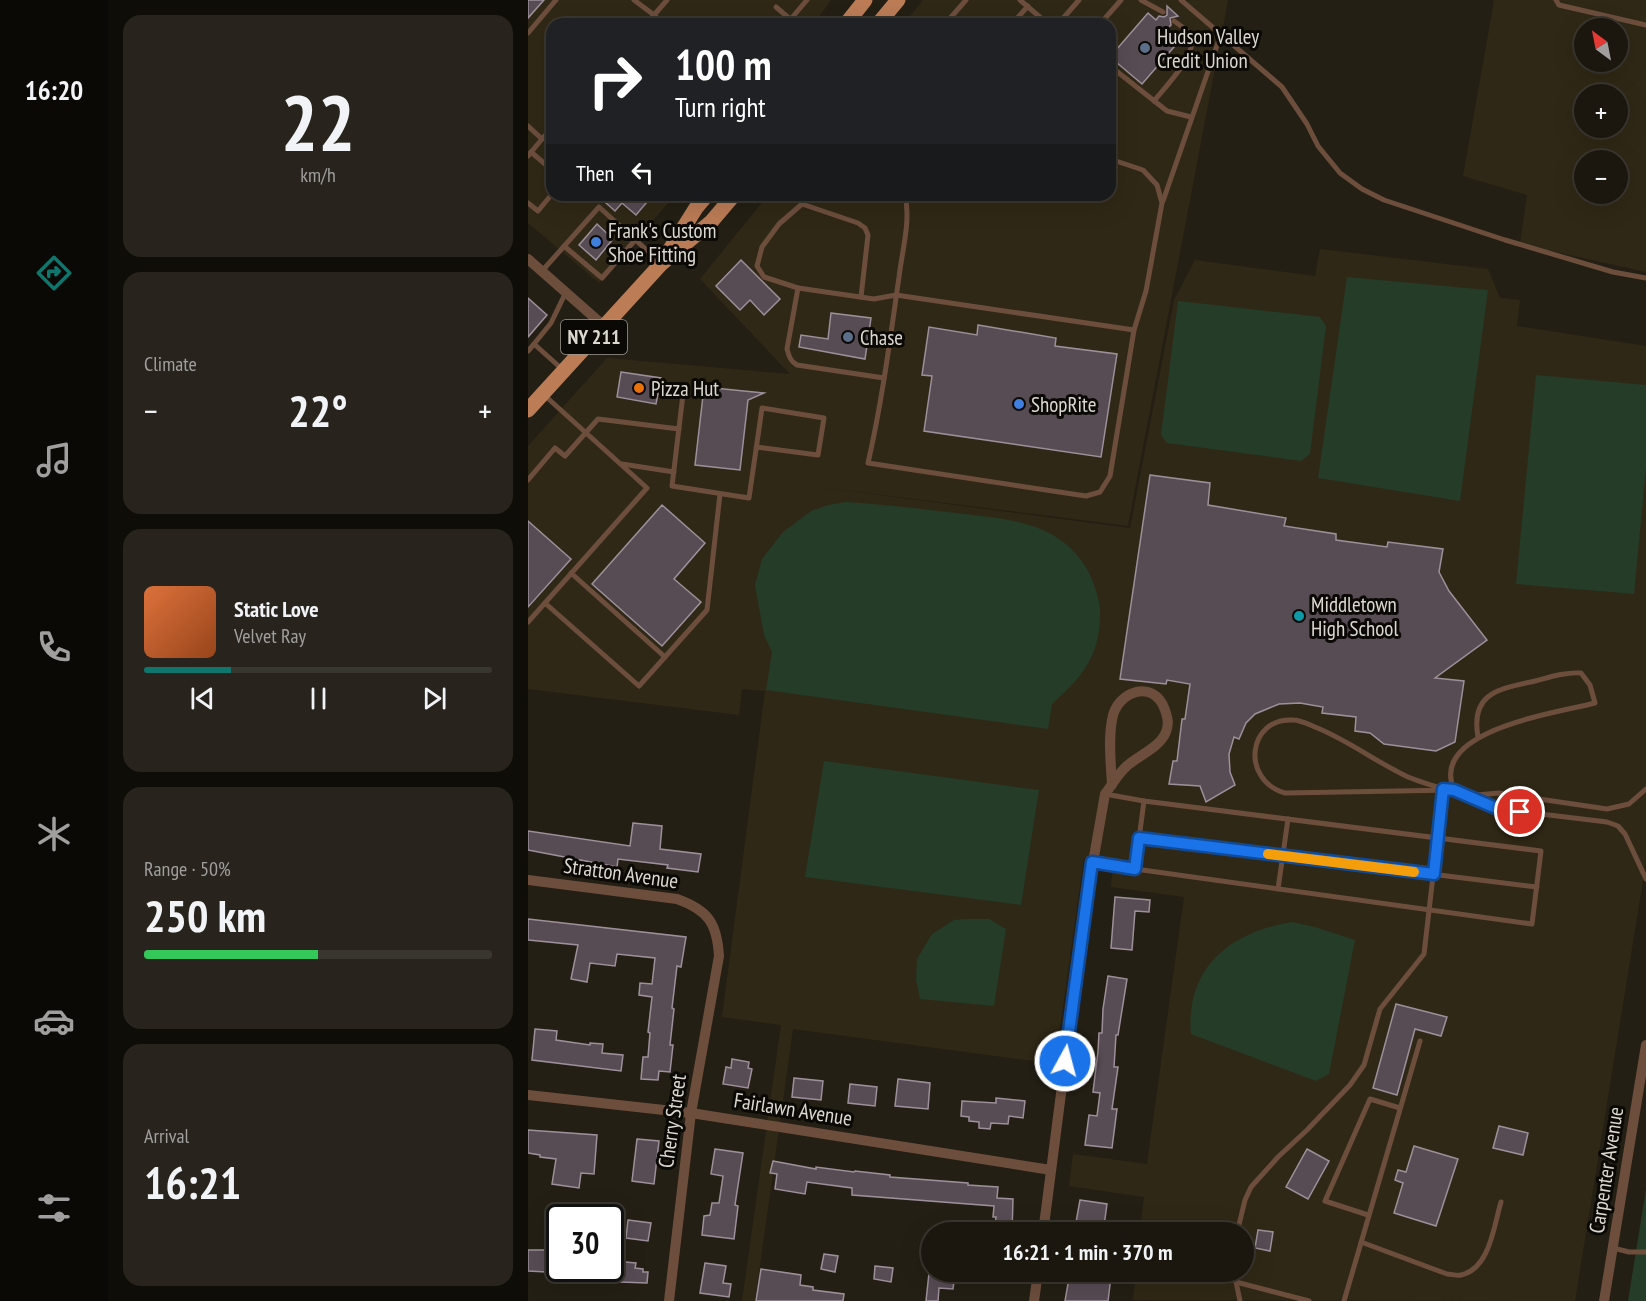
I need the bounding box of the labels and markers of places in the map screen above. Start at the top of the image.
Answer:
place label: Hudson Valley Credit Union [1157,23,1259,74]
marker: Hudson Valley Credit Union [1138,41,1152,55]
place label: Frank's Custom Shoe Fitting [608,217,716,268]
marker: Frank's Custom Shoe Fitting [589,235,603,249]
place label: Chase [860,324,903,351]
marker: Chase [841,330,855,344]
place label: Pizza Hut [651,375,719,402]
marker: Pizza Hut [632,381,646,395]
place label: ShopRite [1031,391,1096,418]
marker: ShopRite [1012,397,1026,411]
place label: Middletown High School [1311,591,1398,642]
marker: Middletown High School [1292,609,1306,623]
pin [1494,786,1545,837]

